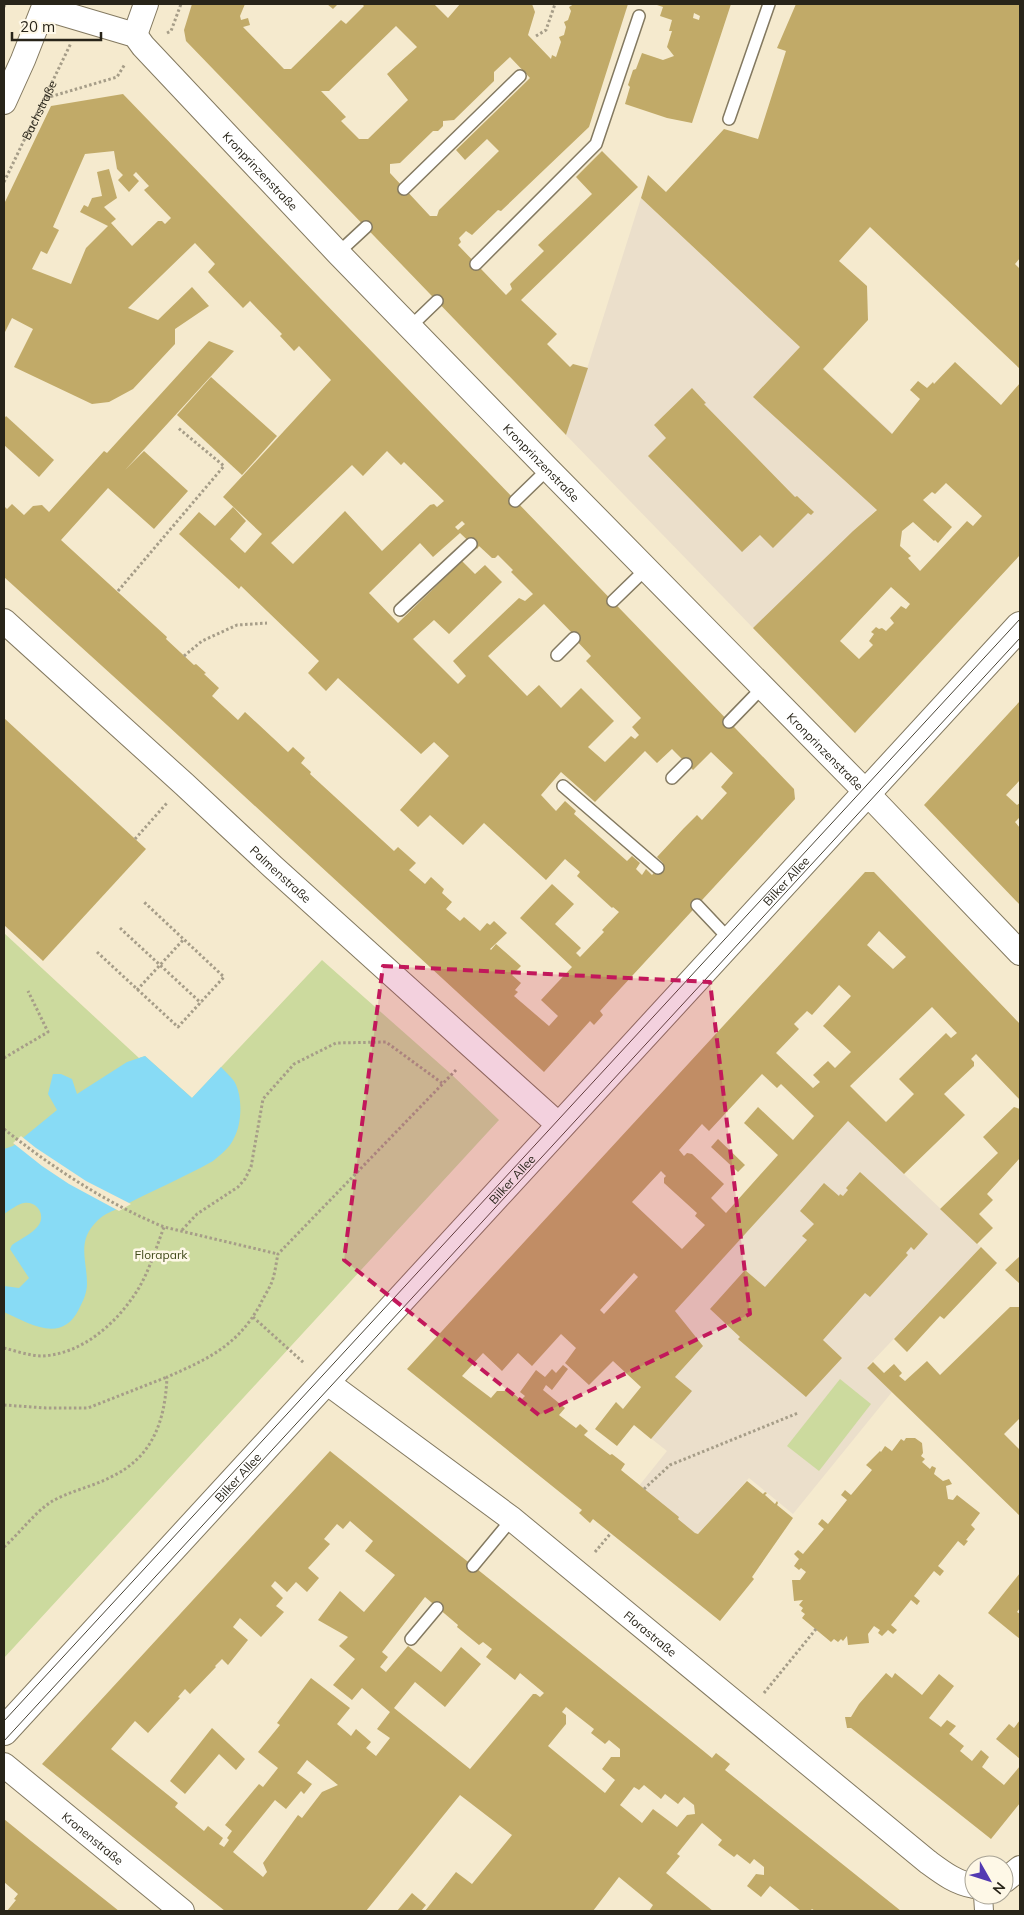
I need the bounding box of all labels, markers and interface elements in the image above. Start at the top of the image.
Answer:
scale bar [12,10,101,42]
text: 20 m [20,17,55,36]
street label: Bachstraße [18,78,59,142]
street label: Kronprinzenstraße [220,128,301,213]
street label: Kronprinzenstraße [500,420,583,504]
street label: Kronprinzenstraße [784,709,867,793]
street label: Palmenstraße [247,842,315,906]
street label: Bilker Allee [759,853,812,909]
street label: Bilker Allee [485,1151,538,1207]
park label: Florapark [135,1247,188,1262]
street label: Bilker Allee [211,1449,264,1505]
street label: Florastraße [621,1607,680,1659]
street label: Kronenstraße [59,1808,127,1868]
north arrow [964,1855,1014,1905]
text: N [989,1878,1009,1898]

